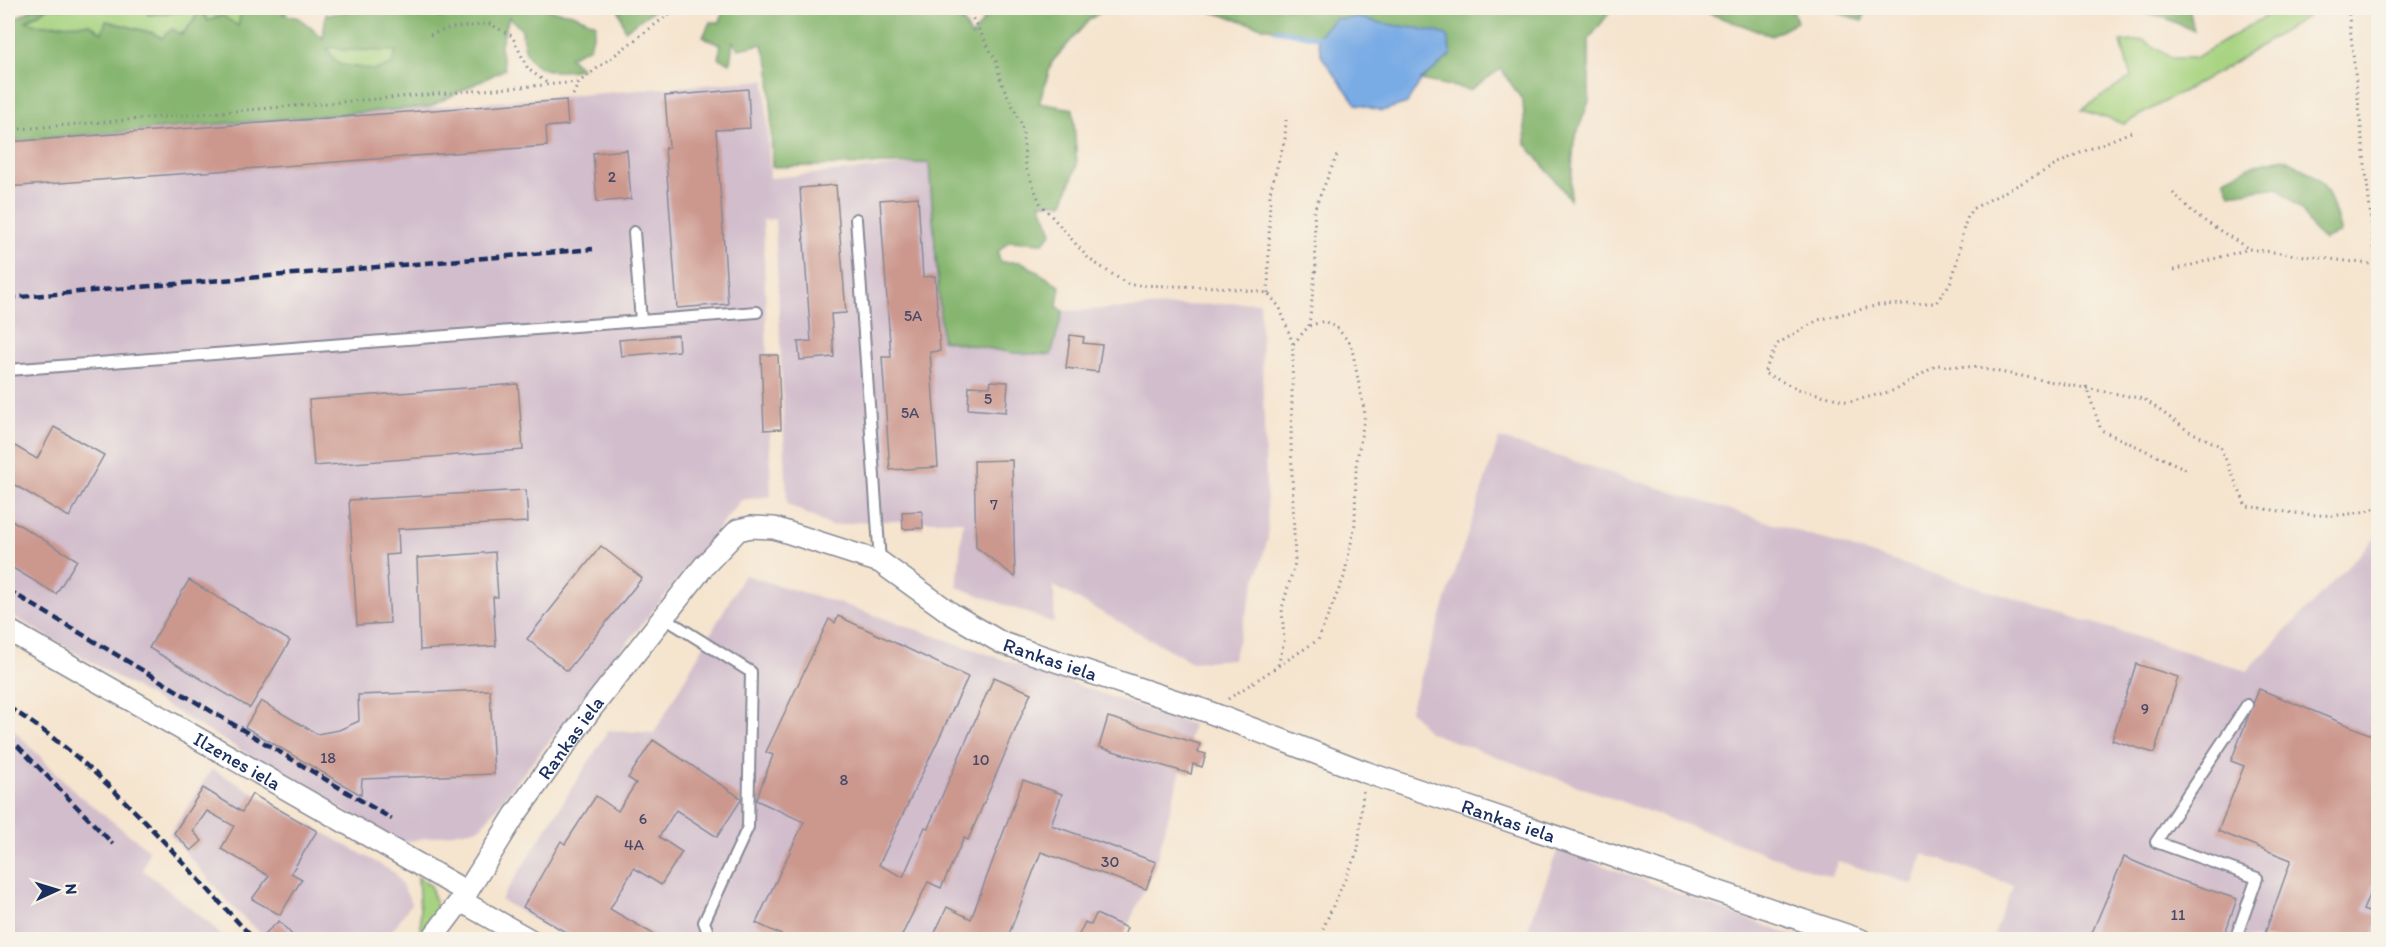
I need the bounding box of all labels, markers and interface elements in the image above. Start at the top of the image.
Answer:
house number: 2 [608,167,617,186]
house number: 5A [904,306,922,325]
house number: 5 [984,389,992,408]
house number: 5A [901,403,919,422]
house number: 7 [990,495,998,514]
street label: Rankas iela [1000,632,1100,686]
street label: Rankas iela [532,691,609,784]
house number: 9 [2141,699,2149,718]
street label: Ilzenes iela [190,727,285,795]
house number: 18 [320,748,336,767]
house number: 10 [972,750,990,769]
house number: 8 [840,770,849,789]
street label: Rankas iela [1458,794,1559,848]
house number: 6 [639,809,647,828]
house number: 4A [624,835,644,854]
house number: 30 [1101,852,1119,871]
north arrow [27,860,87,920]
text: N [62,883,81,895]
house number: 11 [2171,905,2186,924]

